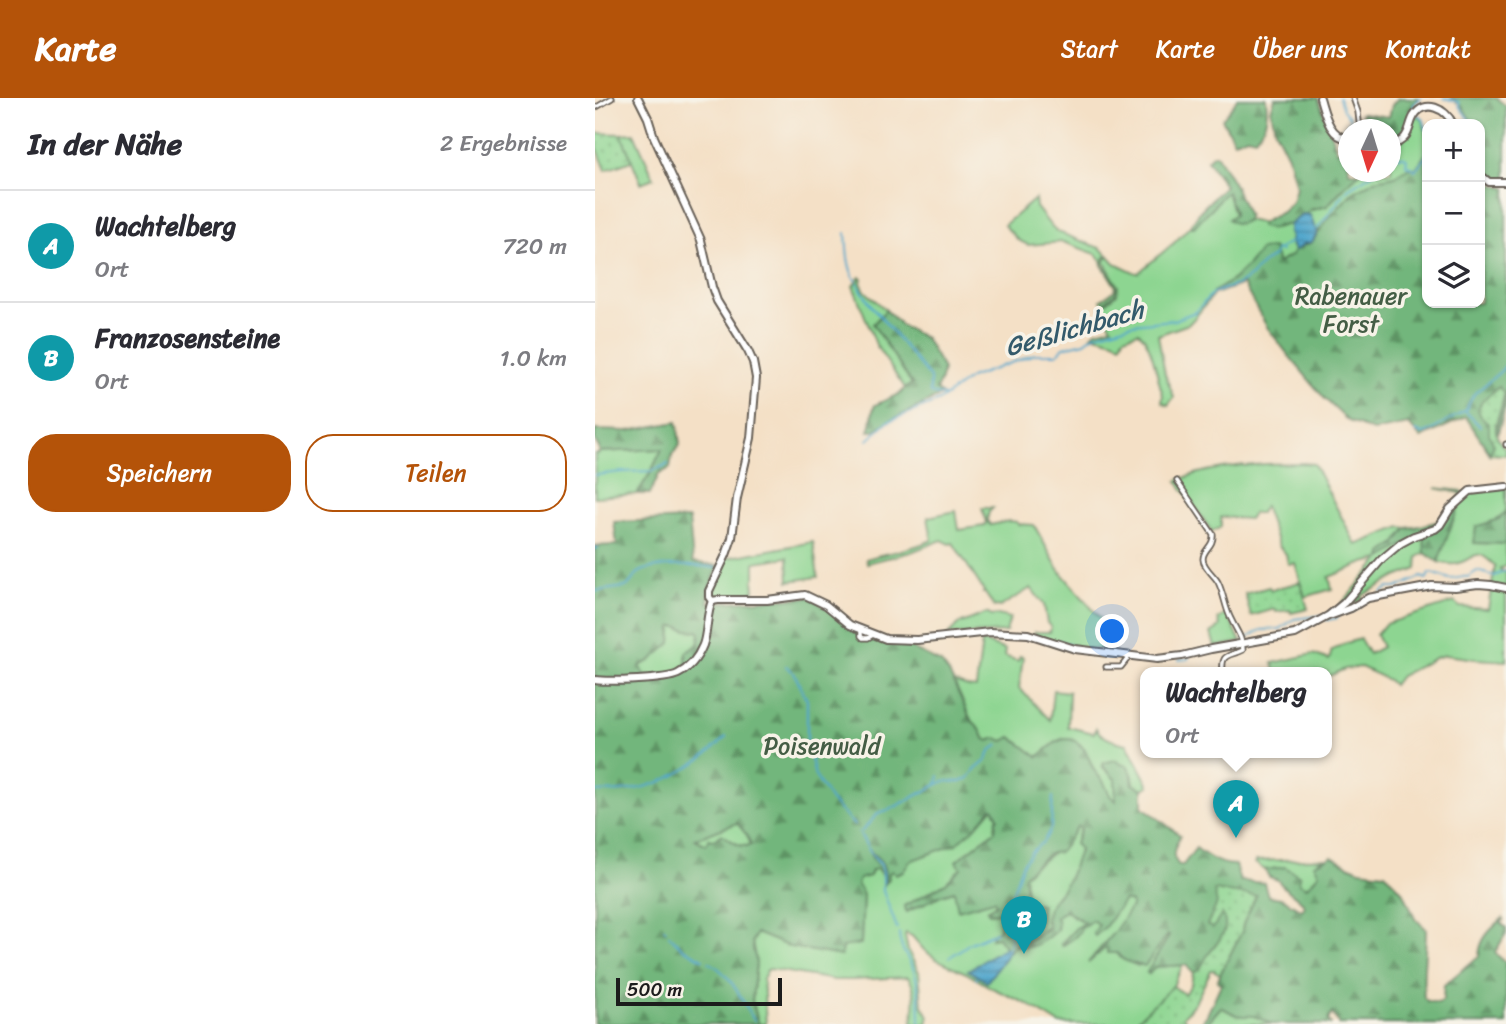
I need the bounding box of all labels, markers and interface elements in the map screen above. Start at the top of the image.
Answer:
text: Karte [35,20,117,78]
text: Start [1061,28,1118,70]
text: Karte [1156,28,1215,70]
text: Über uns [1253,28,1348,70]
text: Kontakt [1386,28,1471,70]
text: In der Nähe [28,117,182,171]
north arrow [1338,119,1401,182]
map controls [1422,119,1485,308]
button: + [1422,119,1485,182]
text: 2 Ergebnisse [440,123,567,164]
button: − [1422,182,1485,245]
text: Wachtelberg [95,203,236,249]
text: A [43,226,59,267]
text: 720 m [502,226,567,267]
button: layers [1422,245,1485,308]
text: Ort [95,249,129,290]
park label: Rabenauer Forst [1295,275,1408,345]
water label: Geßlichbach [999,286,1151,370]
text: Franzosensteine [95,315,280,361]
text: B [44,338,58,379]
text: 1.0 km [500,338,567,379]
text: Ort [95,361,129,402]
button: Speichern [28,434,291,512]
button: Teilen [305,434,567,512]
your location [1095,614,1129,648]
popup [1140,667,1332,758]
text: Wachtelberg [1165,669,1307,715]
text: Ort [1165,715,1200,756]
park label: Poisenwald [763,725,882,767]
pin: A [1213,780,1259,838]
pin: B [1001,896,1047,954]
text: 500 m [627,973,682,1006]
scale bar [616,975,782,1007]

